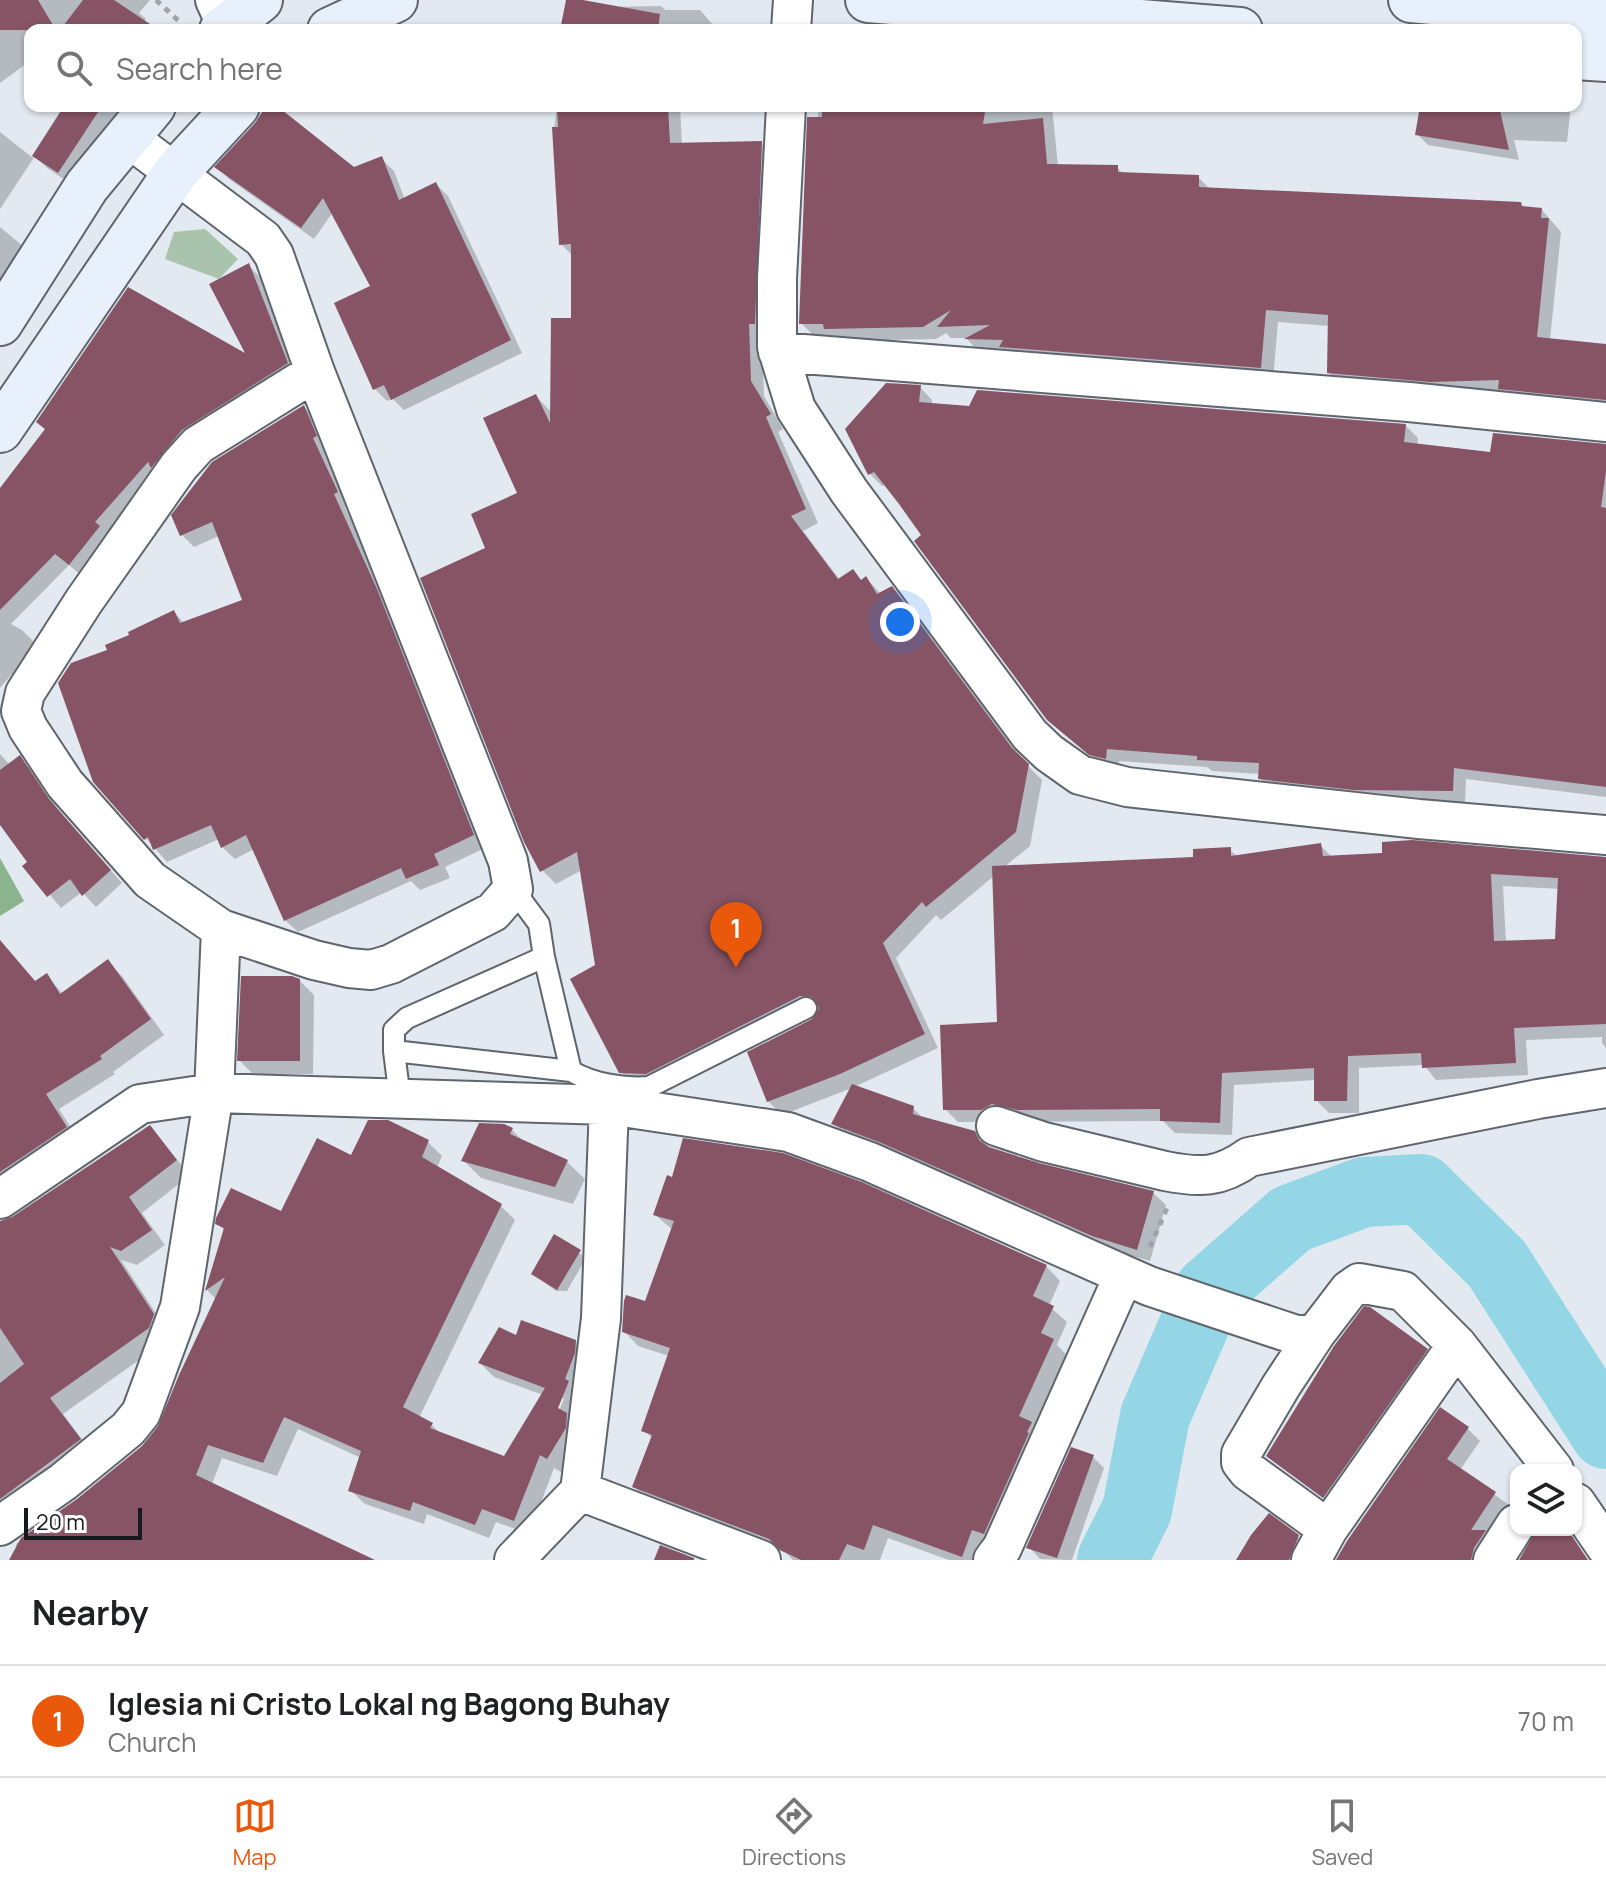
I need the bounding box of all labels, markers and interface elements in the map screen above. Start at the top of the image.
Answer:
search box [24,24,1582,112]
icon: search [52,46,96,90]
text: Search here [116,48,283,89]
your location [880,602,920,642]
pin: 1 [710,902,762,968]
map controls [1510,1464,1582,1536]
button: layers [1510,1464,1582,1536]
scale bar [24,1504,142,1540]
text: 20 m [36,1507,85,1537]
text: Nearby [32,1589,148,1635]
text: Iglesia ni Cristo Lokal ng Bagong Buhay [108,1683,670,1724]
text: 1 [52,1703,64,1739]
text: 70 m [1518,1703,1574,1739]
text: Church [108,1724,196,1760]
tab: Map [233,1794,277,1872]
tab: Directions [742,1794,846,1872]
tab: Saved [1311,1794,1373,1872]

